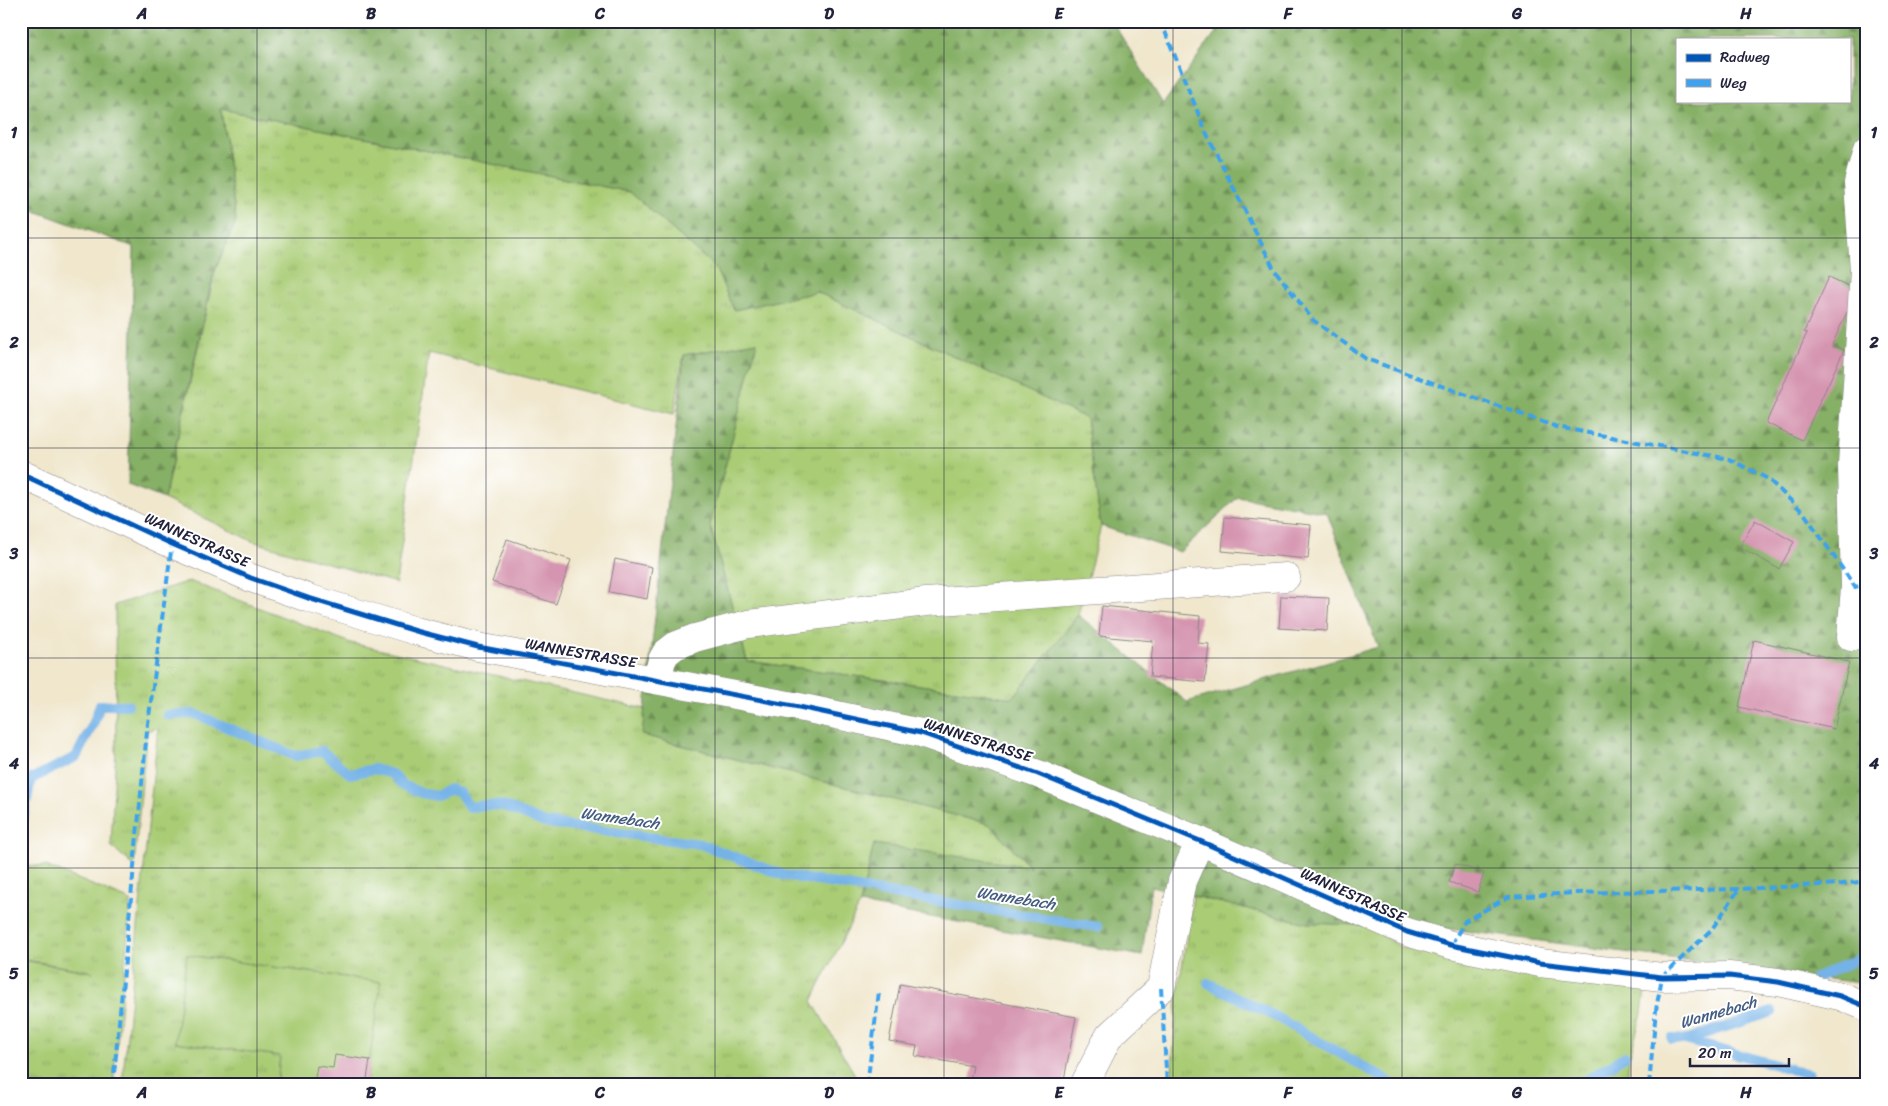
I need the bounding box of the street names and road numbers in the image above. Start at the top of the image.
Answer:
street label: WANNESTRASSE [140,505,255,576]
street label: WANNESTRASSE [523,630,640,676]
street label: WANNESTRASSE [920,710,1037,770]
street label: WANNESTRASSE [1296,860,1411,931]

